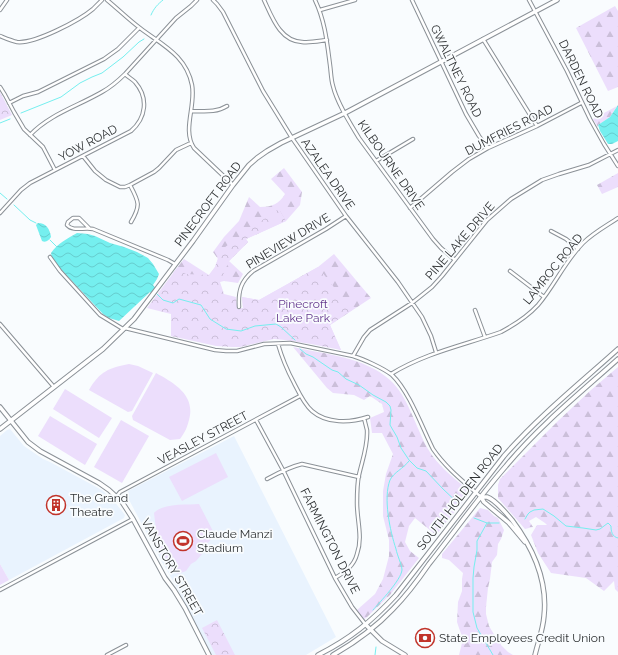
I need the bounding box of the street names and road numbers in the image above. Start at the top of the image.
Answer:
street label: GWALTNEY ROAD [427,22,485,120]
street label: DARDEN ROAD [556,37,606,121]
street label: DUMFRIES ROAD [463,102,556,158]
street label: KILBOURNE DRIVE [355,118,427,212]
street label: YOW ROAD [56,122,120,164]
street label: AZALEA DRIVE [298,136,358,212]
street label: PINECROFT ROAD [172,159,245,249]
street label: PINE LAKE DRIVE [423,199,497,283]
street label: PINEVIEW DRIVE [243,210,333,272]
street label: LAMROC ROAD [520,230,586,307]
street label: VEASLEY STREET [156,408,251,468]
street label: SOUTH HOLDEN ROAD [414,441,506,553]
street label: FARMINGTON DRIVE [297,486,363,596]
street label: VANSTORY STREET [138,516,206,619]

